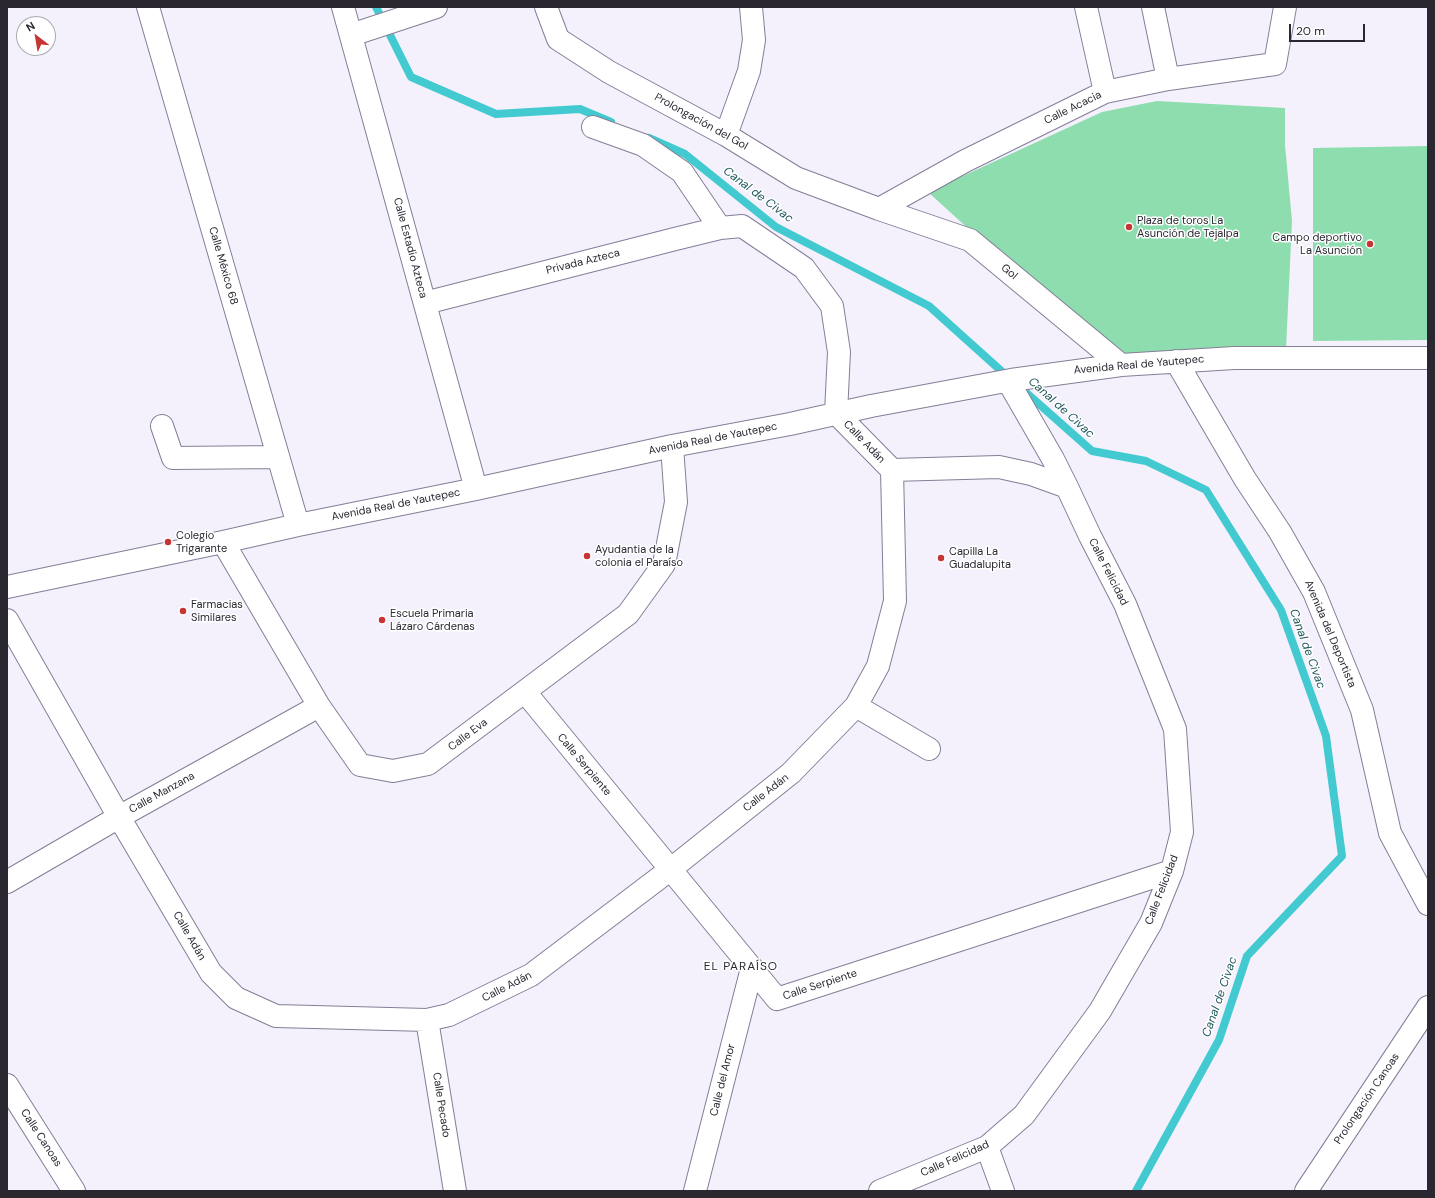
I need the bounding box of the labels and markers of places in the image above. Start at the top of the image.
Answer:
place label: Plaza de toros La Asunción de Tejalpa [1137,214,1239,240]
marker: Plaza de toros La Asunción de Tejalpa [1124,222,1134,232]
place label: Campo deportivo La Asunción [1272,231,1362,257]
marker: Campo deportivo La Asunción [1365,239,1375,249]
place label: Colegio Trigarante [176,529,227,555]
marker: Colegio Trigarante [163,537,173,547]
place label: Ayudantia de la colonia el Paraíso [595,543,683,569]
place label: Capilla La Guadalupita [949,545,1011,571]
marker: Ayudantia de la colonia el Paraíso [582,551,592,561]
marker: Capilla La Guadalupita [936,553,946,563]
place label: Farmacias Similares [191,598,243,624]
marker: Farmacias Similares [178,606,188,616]
place label: Escuela Primaria Lázaro Cárdenas [390,607,475,633]
marker: Escuela Primaria Lázaro Cárdenas [377,615,387,625]

